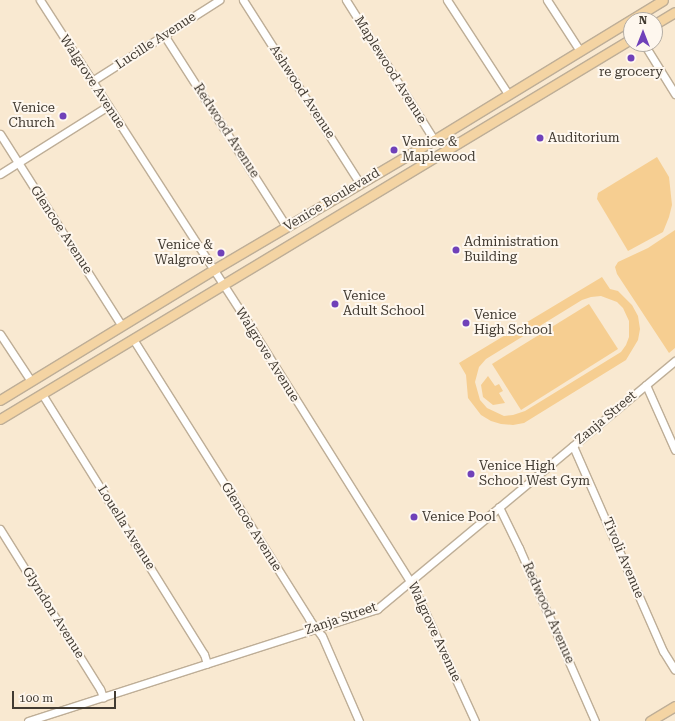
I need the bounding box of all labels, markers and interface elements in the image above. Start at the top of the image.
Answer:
street label: Lucille Avenue [113,9,199,73]
north arrow [623,12,663,52]
street label: Maplewood Avenue [351,13,429,127]
text: N [639,14,647,27]
street label: Walgrove Avenue [56,32,128,132]
street label: Ashwood Avenue [266,42,338,142]
marker: re grocery [626,53,636,63]
place label: re grocery [599,64,663,80]
street label: Redwood Avenue [190,81,262,181]
place label: Venice Church [8,101,55,132]
marker: Venice Church [58,111,68,121]
place label: Auditorium [548,130,620,146]
marker: Auditorium [535,133,545,143]
place label: Venice & Maplewood [402,135,476,166]
marker: Venice & Maplewood [389,145,399,155]
street label: Venice Boulevard [281,165,383,235]
street label: Glencoe Avenue [27,183,95,277]
place label: Administration Building [464,235,559,266]
place label: Venice & Walgrove [155,238,213,269]
marker: Administration Building [451,245,461,255]
marker: Venice & Walgrove [216,248,226,258]
place label: Venice Adult School [343,289,425,320]
marker: Venice Adult School [330,299,340,309]
street label: Walgrove Avenue [232,305,302,405]
place label: Venice High School [474,308,552,339]
marker: Venice High School [461,318,471,328]
street label: Zanja Street [572,388,640,448]
place label: Venice High School West Gym [479,459,590,490]
marker: Venice High School West Gym [466,469,476,479]
street label: Glencoe Avenue [217,480,285,574]
street label: Louella Avenue [94,483,158,573]
place label: Venice Pool [422,509,496,525]
marker: Venice Pool [409,512,419,522]
street label: Tivoli Avenue [599,515,647,601]
street label: Redwood Avenue [519,560,577,666]
street label: Glyndon Avenue [19,564,87,662]
street label: Walgrove Avenue [404,580,464,684]
street label: Zanja Street [303,599,379,639]
scale bar [14,683,118,709]
text: 100 m [19,691,53,705]

